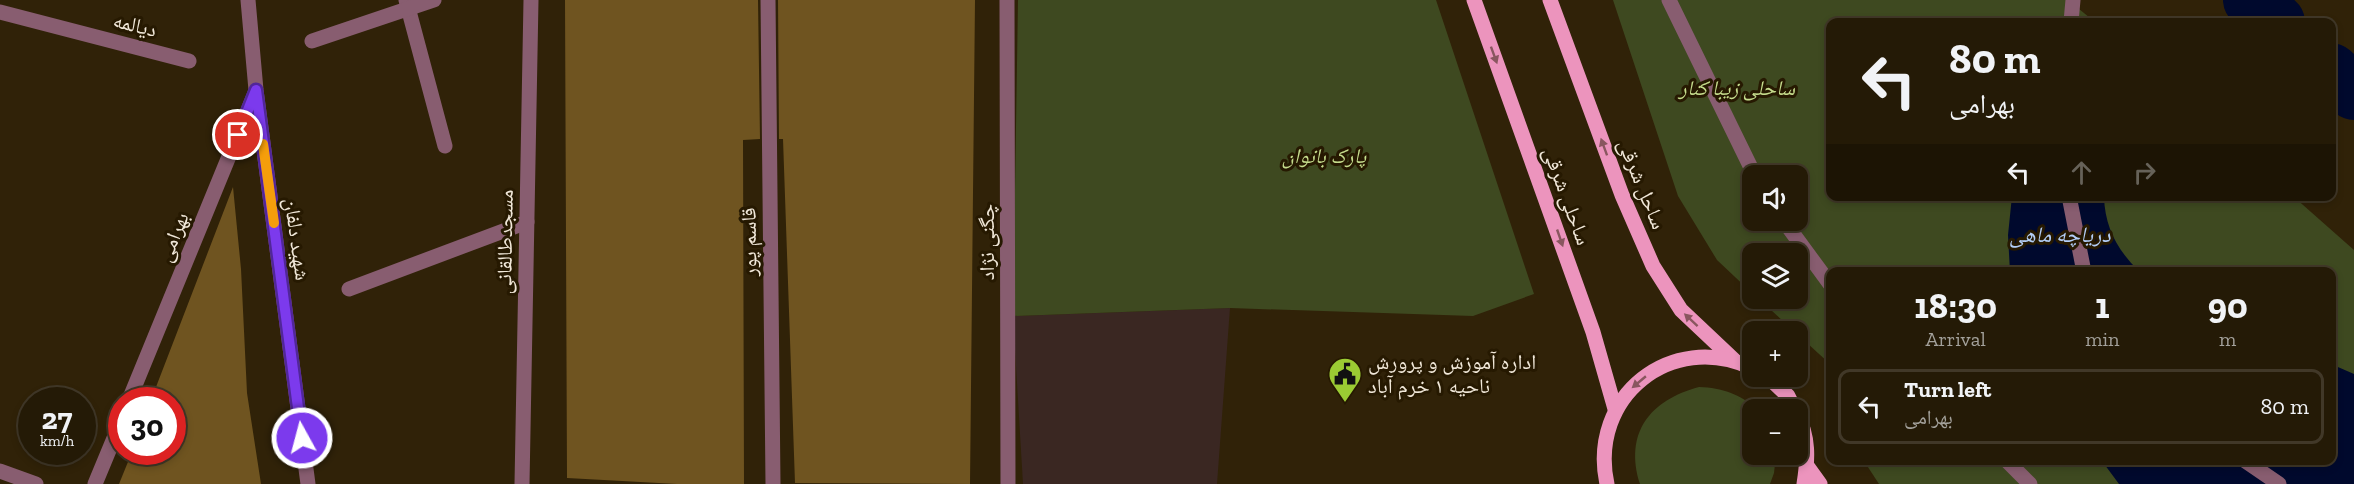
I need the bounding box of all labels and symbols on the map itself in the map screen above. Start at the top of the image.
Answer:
street label: دیالمه [111,7,159,42]
one-way arrow [1489,46,1499,64]
park label: ساحلی زیبا کنار [1677,75,1795,101]
pin [212,109,263,160]
street label: ساحل شرقی [1612,135,1672,233]
one-way arrow [1599,138,1609,156]
park label: پارک بانوان [1282,143,1367,169]
street label: ساحلی شرقی [1537,143,1597,249]
street label: مسجدطالقانی [491,189,519,295]
street label: شهید دلفان [279,196,316,282]
street label: چگنی نژاد [974,204,1000,280]
street label: قاسم پور [735,207,764,278]
street label: بهرامی [151,208,195,266]
water label: دریاچه ماهی [2009,221,2112,248]
one-way arrow [1555,229,1565,247]
one-way arrow [1684,313,1699,327]
place label: اداره آموزش و پرورش ناحیه ۱ خرم آباد [1368,349,1536,400]
public building icon: اداره آموزش و پرورش ناحیه ۱ خرم آباد [1327,356,1363,403]
one-way arrow [1632,375,1647,389]
speed limit sign: 30 [108,387,186,465]
position arrow [270,406,334,470]

